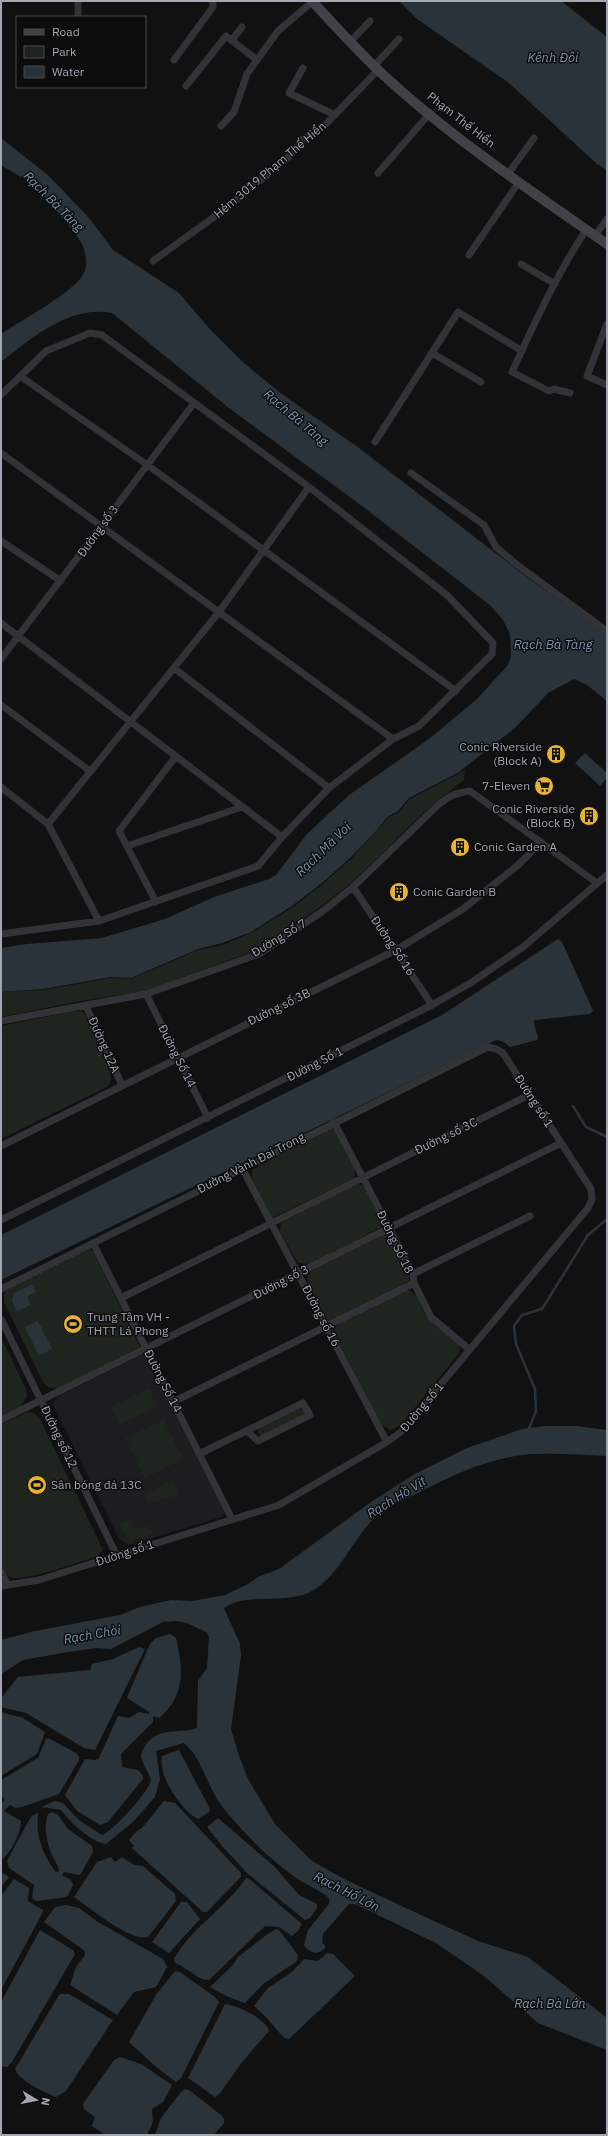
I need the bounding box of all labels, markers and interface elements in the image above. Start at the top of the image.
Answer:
legend [16,16,146,88]
text: Road [52,24,80,39]
text: Park [52,44,77,59]
water label: Kênh Đôi [528,49,579,66]
text: Water [52,64,85,79]
street label: Phạm Thế Hiển [424,89,498,151]
street label: Hẻm 3019 Phạm Thế Hiển [211,118,329,221]
water label: Rạch Bà Tàng [20,168,88,236]
water label: Rạch Bà Tàng [260,386,332,450]
street label: Đường số 3 [74,502,121,559]
water label: Rạch Bà Tàng [514,636,594,653]
place label: Conic Riverside (Block A) [459,739,542,768]
building icon: Conic Riverside (Block A) [545,743,567,765]
supermarket icon: 7-Eleven [533,775,555,797]
place label: 7-Eleven [482,778,530,793]
place label: Conic Riverside (Block B) [492,801,575,830]
building icon: Conic Riverside (Block B) [578,805,600,827]
water label: Rạch Mã Voi [292,818,355,880]
building icon: Conic Garden A [449,836,471,858]
place label: Conic Garden A [474,839,557,854]
building icon: Conic Garden B [388,881,410,903]
place label: Conic Garden B [413,884,496,899]
street label: Đường Số 16 [368,913,419,978]
street label: Đường Số 7 [249,915,309,960]
street label: Đường số 3B [245,985,313,1028]
street label: Đường 12A [85,1014,124,1075]
street label: Đường Số 14 [155,1022,200,1090]
street label: Đường Số 1 [284,1043,346,1084]
street label: Đường số 1 [512,1071,557,1130]
street label: Đường số 3C [412,1114,480,1157]
street label: Đường Vành Đai Trong [195,1129,307,1196]
street label: Đường Số 18 [374,1208,417,1276]
street label: Đường số 3 [251,1261,311,1302]
street label: Đường số 16 [299,1282,344,1349]
place label: Trung Tâm VH - THTT Lá Phong [87,1309,170,1338]
sports icon: Trung Tâm VH - THTT Lá Phong [62,1313,84,1335]
street label: Đường Số 14 [141,1347,186,1415]
street label: Đường số 1 [397,1379,447,1435]
street label: Đường số 12 [38,1403,81,1470]
water label: Rạch Hồ Vịt [364,1472,430,1522]
sports icon: Sân bóng đá 13C [26,1474,48,1496]
place label: Sân bóng đá 13C [51,1477,142,1492]
street label: Đường số 1 [94,1536,156,1569]
water label: Rạch Chòi [62,1621,123,1648]
water label: Rạch Hố Lớn [311,1868,383,1915]
water label: Rạch Bà Lớn [514,1995,586,2012]
north arrow [16,2080,56,2120]
text: N [38,2097,53,2107]

